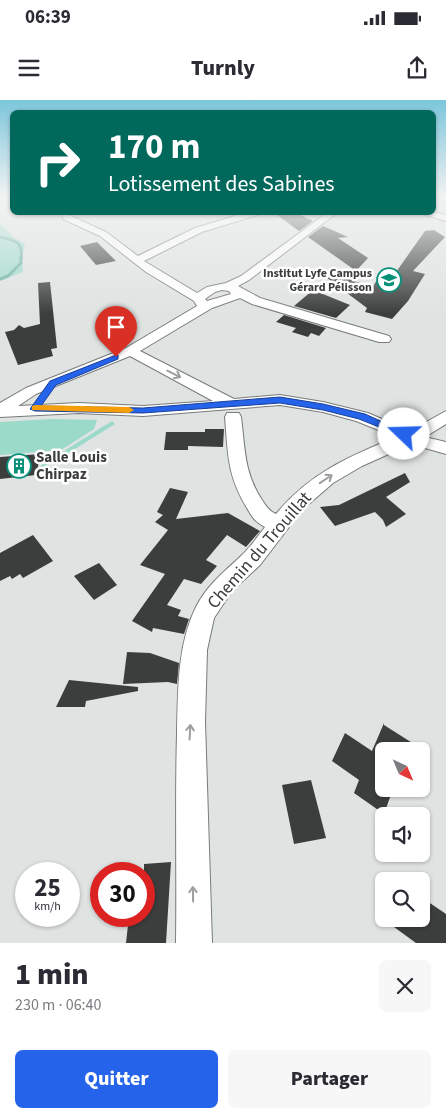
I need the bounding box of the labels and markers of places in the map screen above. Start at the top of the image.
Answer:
place label: Institut Lyfe Campus Gérard Pélisson [263,265,372,296]
school or university icon: Institut Lyfe Campus Gérard Pélisson [376,267,402,293]
pin [95,306,137,357]
place label: Salle Louis Chirpaz [36,447,107,485]
building icon: Salle Louis Chirpaz [6,453,32,479]

